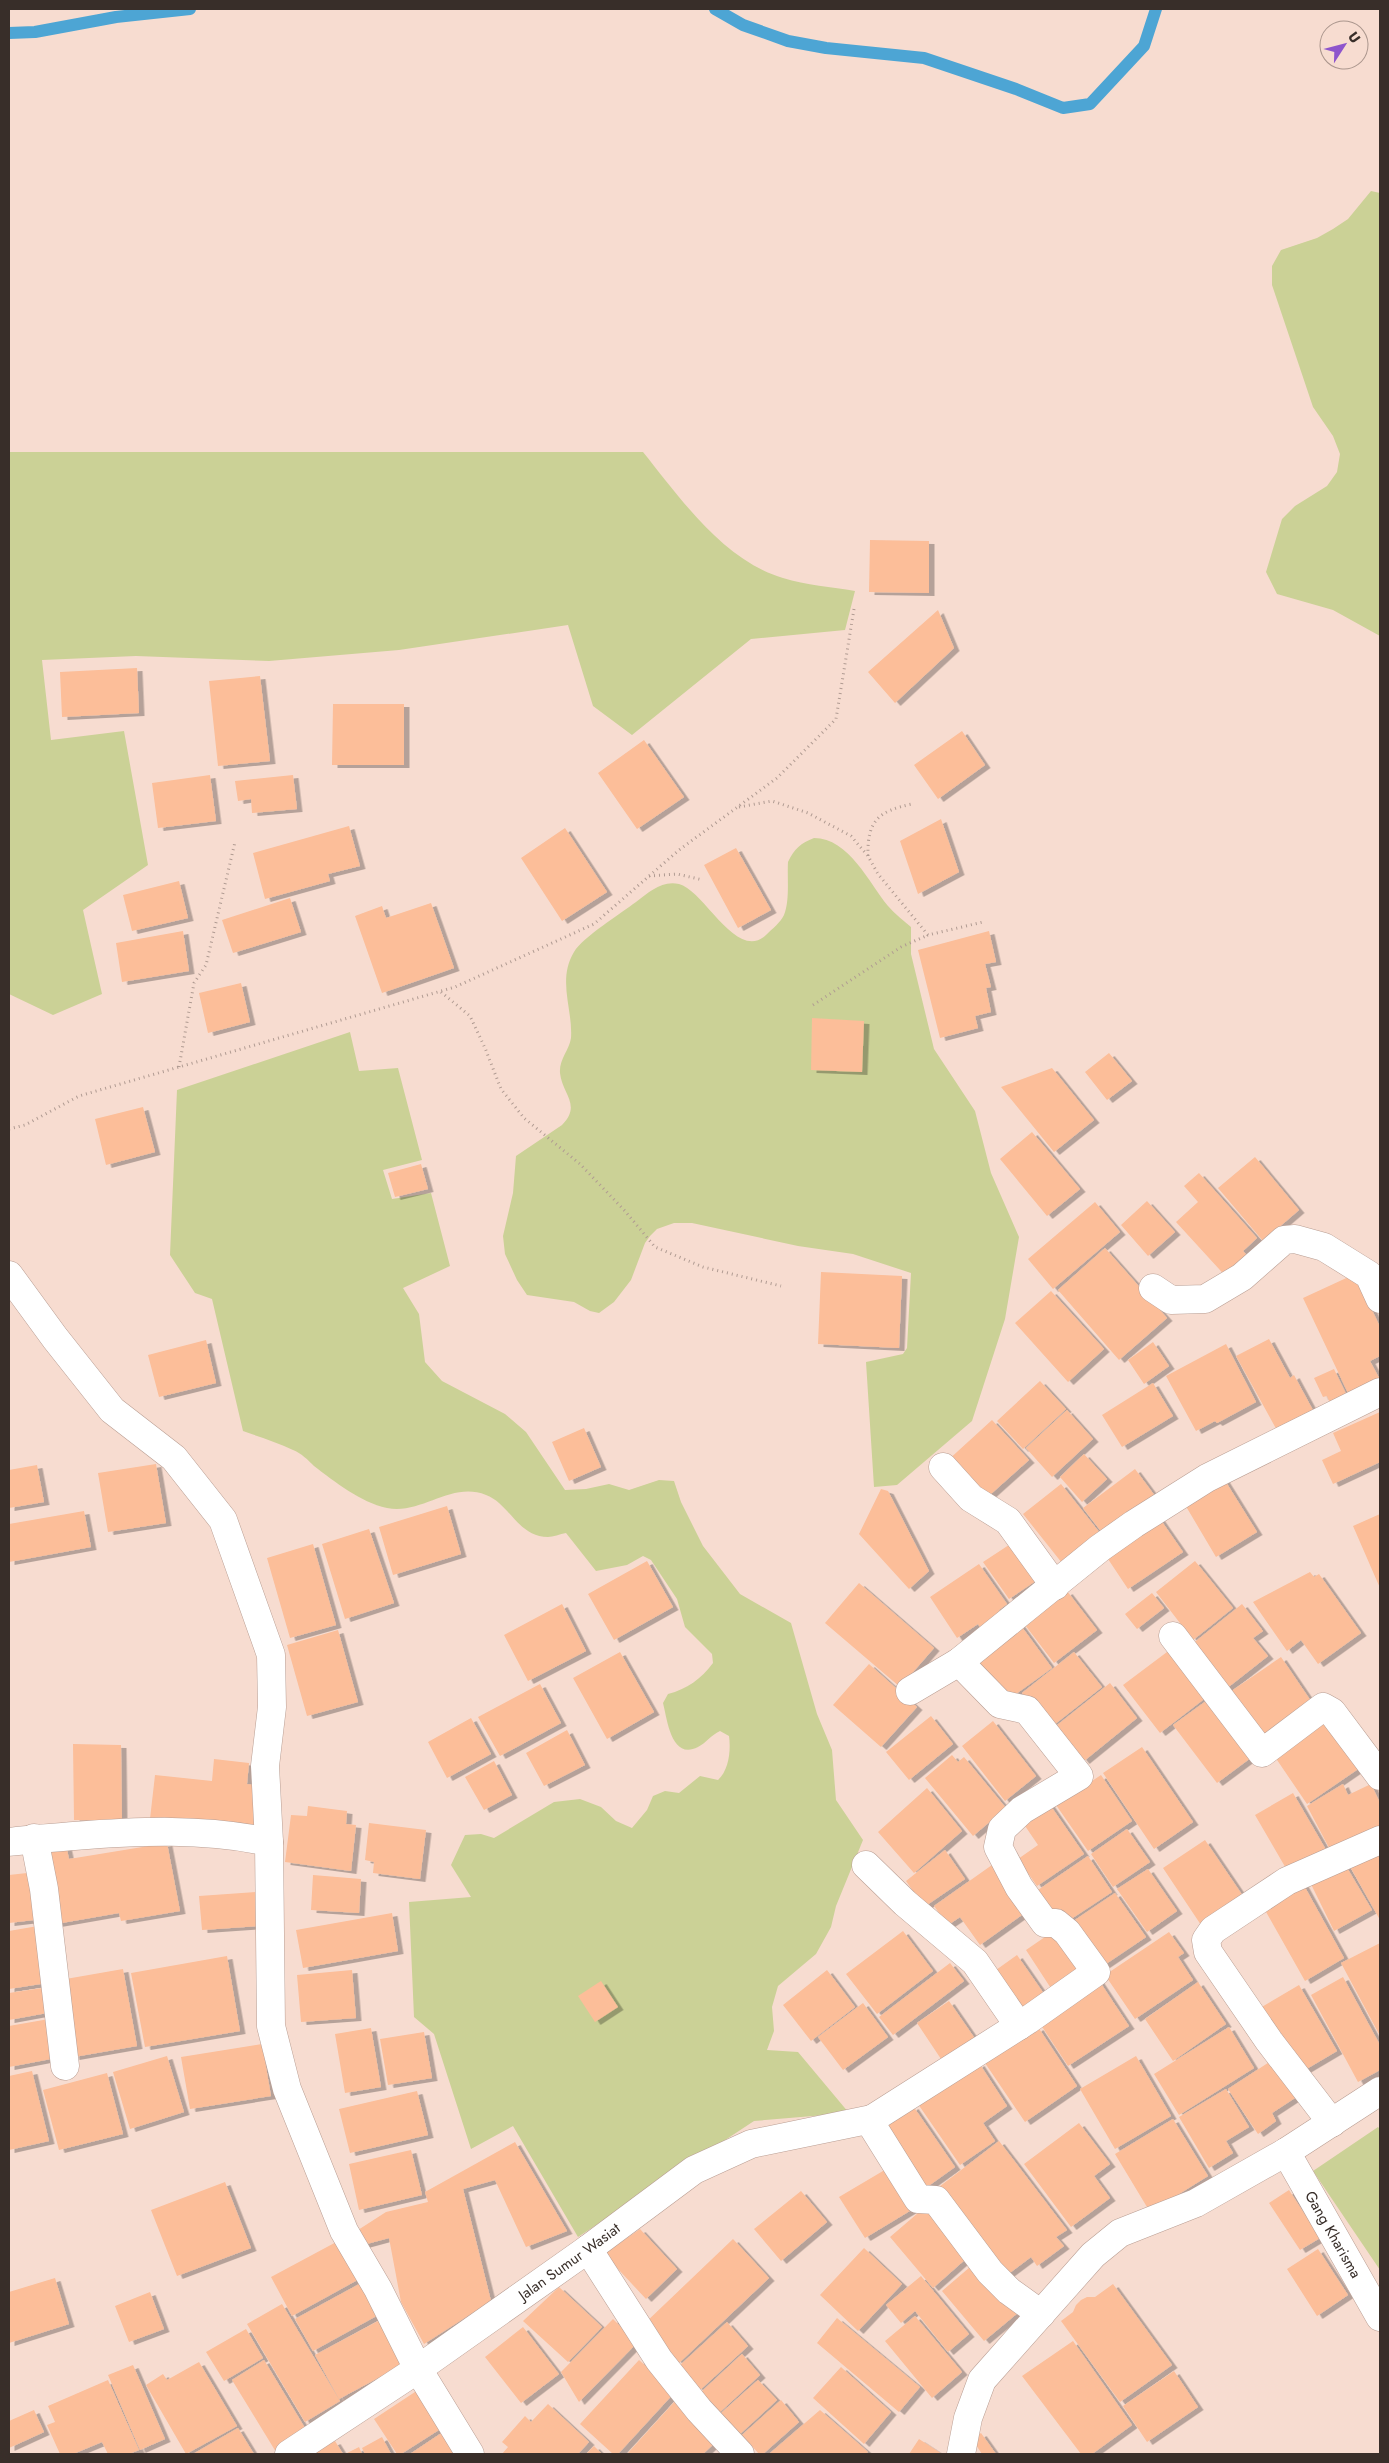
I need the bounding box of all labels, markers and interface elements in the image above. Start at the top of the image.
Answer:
north arrow [1319,20,1369,70]
text: U [1344,28,1365,47]
street label: Gang Kharisma [1299,2187,1367,2282]
street label: Jalan Sumur Wasiat [512,2217,625,2307]

